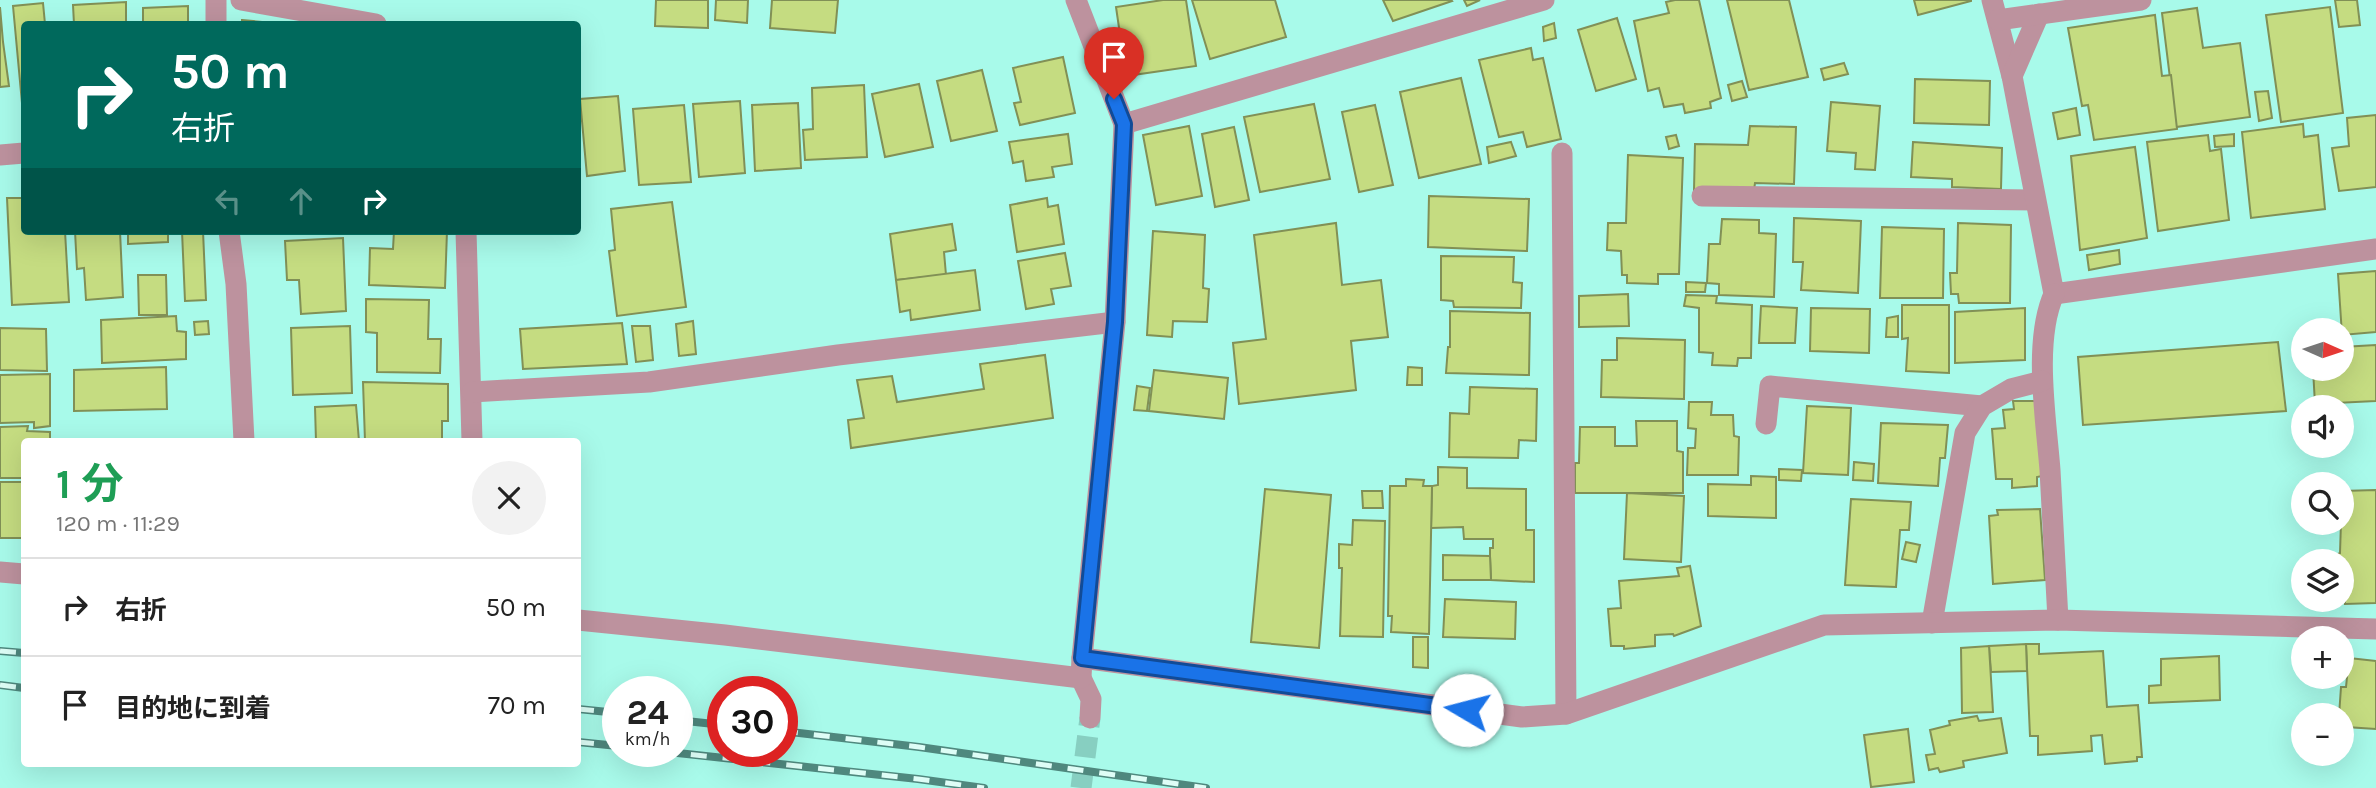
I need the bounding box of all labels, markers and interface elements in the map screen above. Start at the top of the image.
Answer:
pin [1084,27,1144,99]
icon: arrive [1095,38,1133,76]
text: 50 m [171,43,289,100]
icon: right [56,49,147,140]
text: 右折 [171,110,235,147]
icon: left [209,182,247,220]
icon: ahead [282,182,320,220]
icon: right [355,182,393,220]
north arrow [2291,318,2354,382]
map controls [2291,318,2354,766]
button: sound [2291,395,2354,458]
text: 1 分 [56,459,124,509]
button: close [472,461,546,535]
button: search [2291,472,2354,535]
text: 120 m · 11:29 [56,510,180,537]
button: layers [2291,549,2354,612]
icon: right [56,588,94,626]
text: 50 m [485,592,546,623]
text: 右折 [115,595,167,626]
button: + [2291,626,2354,689]
position arrow [1430,673,1504,747]
speed limit sign: 30 [707,676,798,767]
icon: arrive [56,686,94,724]
text: 70 m [488,690,546,721]
text: 24 [627,692,669,733]
text: 目的地に到着 [115,693,271,724]
button: − [2291,703,2354,766]
text: km/h [625,728,670,750]

